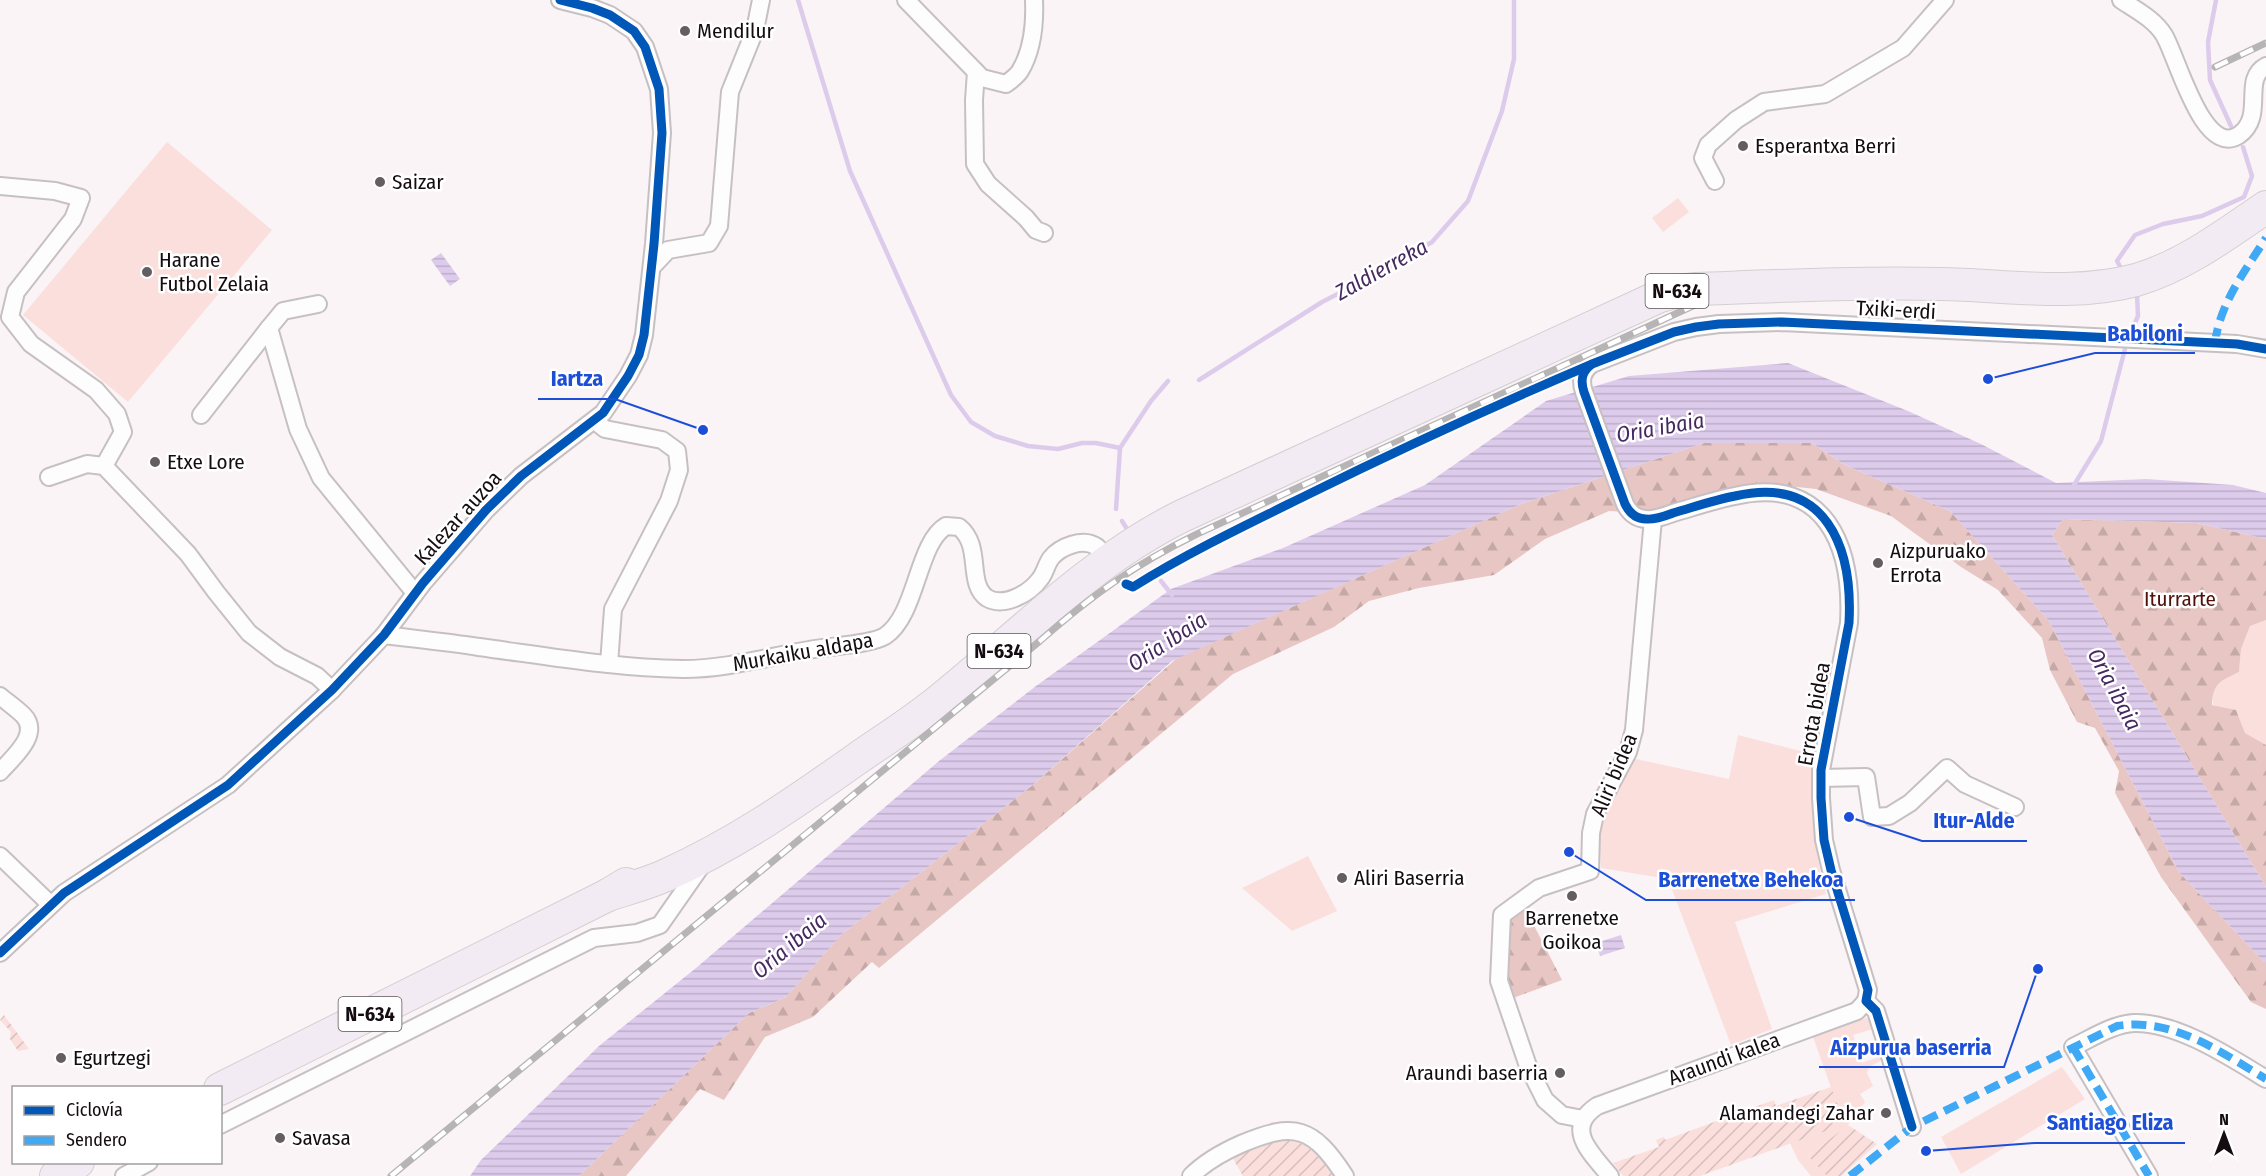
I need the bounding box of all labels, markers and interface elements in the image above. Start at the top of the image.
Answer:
place label: Mendilur [697,18,774,44]
marker: Mendilur [678,24,692,38]
place label: Esperantxa Berri [1755,133,1896,159]
marker: Esperantxa Berri [1736,139,1750,153]
place label: Saizar [392,169,444,195]
marker: Saizar [373,175,387,189]
water label: Zaldierreka [1329,233,1432,306]
place label: Harane Futbol Zelaia [159,247,269,297]
marker: Harane Futbol Zelaia [140,265,154,279]
road number: N-634 [1646,274,1708,308]
street label: Txiki-erdi [1855,295,1937,325]
callout: Babiloni [2095,313,2195,353]
text: Babiloni [2107,320,2183,347]
callout: Iartza [538,359,615,399]
text: Iartza [551,365,603,392]
water label: Oria ibaia [1614,406,1706,449]
place label: Etxe Lore [167,449,245,475]
marker: Etxe Lore [148,455,162,469]
street label: Kalezar auzoa [409,466,507,570]
place label: Aizpuruako Errota [1890,538,1986,588]
marker: Aizpuruako Errota [1871,556,1885,570]
park label: Iturrarte [2144,586,2216,612]
water label: Oria ibaia [1123,606,1212,677]
street label: Murkaiku aldapa [731,627,875,677]
road number: N-634 [968,634,1030,668]
water label: Oria ibaia [2082,644,2147,735]
street label: Errota bidea [1792,660,1836,768]
street label: Aliri bidea [1585,730,1643,820]
callout: Itur-Alde [1922,801,2027,841]
text: Itur-Alde [1933,807,2015,834]
callout: Barrenetxe Behekoa [1646,860,1855,900]
place label: Aliri Baserria [1354,865,1465,891]
text: Barrenetxe Behekoa [1658,866,1844,893]
marker: Aliri Baserria [1335,871,1349,885]
marker: Barrenetxe Goikoa [1565,889,1579,903]
place label: Barrenetxe Goikoa [1525,905,1619,955]
water label: Oria ibaia [747,906,832,984]
road number: N-634 [338,997,401,1031]
street label: Araundi kalea [1665,1027,1783,1091]
callout: Aizpurua baserria [1819,1027,2004,1067]
text: Aizpurua baserria [1829,1034,1992,1061]
place label: Egurtzegi [73,1045,151,1071]
marker: Egurtzegi [54,1051,68,1065]
place label: Araundi baserria [1406,1060,1548,1086]
marker: Araundi baserria [1553,1066,1567,1080]
legend [12,1086,222,1164]
text: Ciclovía [66,1099,123,1121]
place label: Alamandegi Zahar [1719,1100,1875,1126]
callout: Santiago Eliza [2035,1103,2185,1143]
north arrow [2194,1104,2254,1164]
marker: Alamandegi Zahar [1879,1106,1893,1120]
text: Santiago Eliza [2047,1109,2173,1136]
text: N [2219,1110,2229,1129]
place label: Savasa [292,1125,351,1151]
text: Sendero [66,1129,127,1151]
marker: Savasa [273,1131,287,1145]

